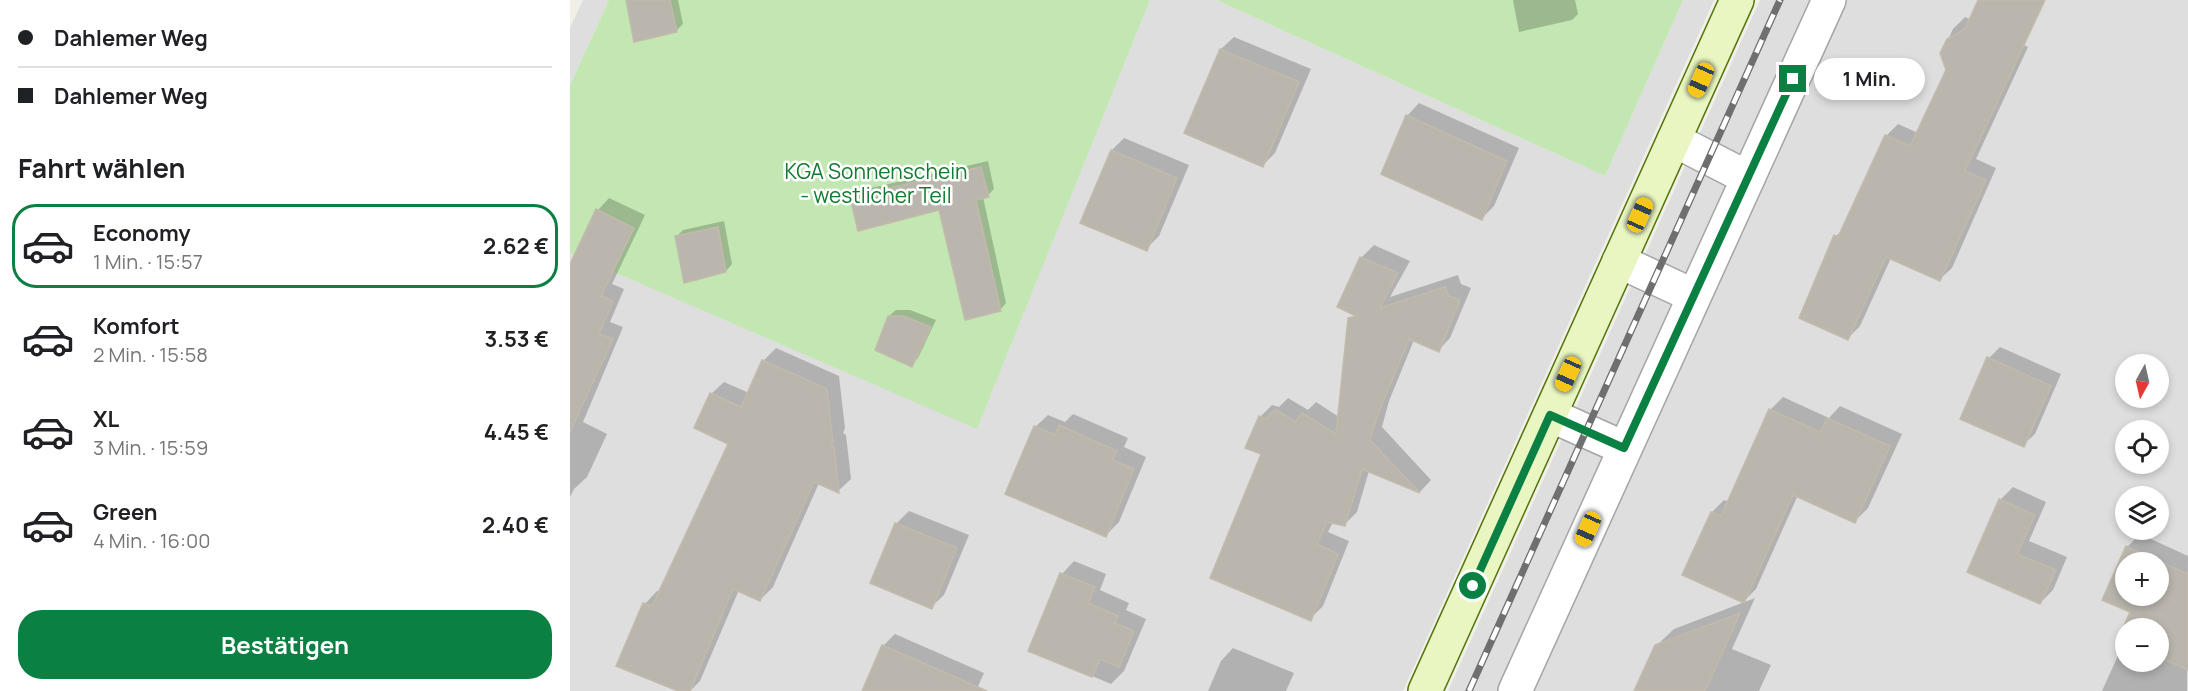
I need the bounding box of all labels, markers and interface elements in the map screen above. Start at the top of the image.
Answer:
text: Dahlemer Weg [54,23,208,53]
callout: 1 Min. [1814,58,1925,100]
car [1685,60,1717,100]
route end [1779,65,1806,92]
text: 1 Min. [1842,65,1897,92]
text: Dahlemer Weg [54,81,208,111]
text: Fahrt wählen [18,149,186,186]
park label: KGA Sonnenschein - westlicher Teil [784,157,968,209]
car [1624,195,1656,235]
text: Economy [93,218,191,248]
icon: car [21,219,75,273]
text: 2.62 € [483,231,549,261]
text: 1 Min. · 15:57 [93,248,203,275]
text: Komfort [93,311,180,341]
icon: car [21,312,75,366]
text: 3.53 € [484,324,549,354]
text: 2 Min. · 15:58 [93,341,208,368]
car [1552,354,1584,394]
north arrow [2115,354,2169,408]
map controls [2115,354,2169,672]
text: XL [93,404,119,434]
icon: car [21,405,75,459]
text: 4.45 € [484,417,549,447]
button: locate [2115,420,2169,474]
text: 3 Min. · 15:59 [93,434,208,461]
button: layers [2115,486,2169,540]
text: Green [93,497,158,527]
icon: car [21,498,75,552]
car [1572,509,1604,549]
text: 2.40 € [482,510,549,540]
text: 4 Min. · 16:00 [93,527,210,554]
button: + [2115,552,2169,606]
route start [1459,572,1486,599]
button: Bestätigen [18,610,552,679]
button: − [2115,618,2169,672]

